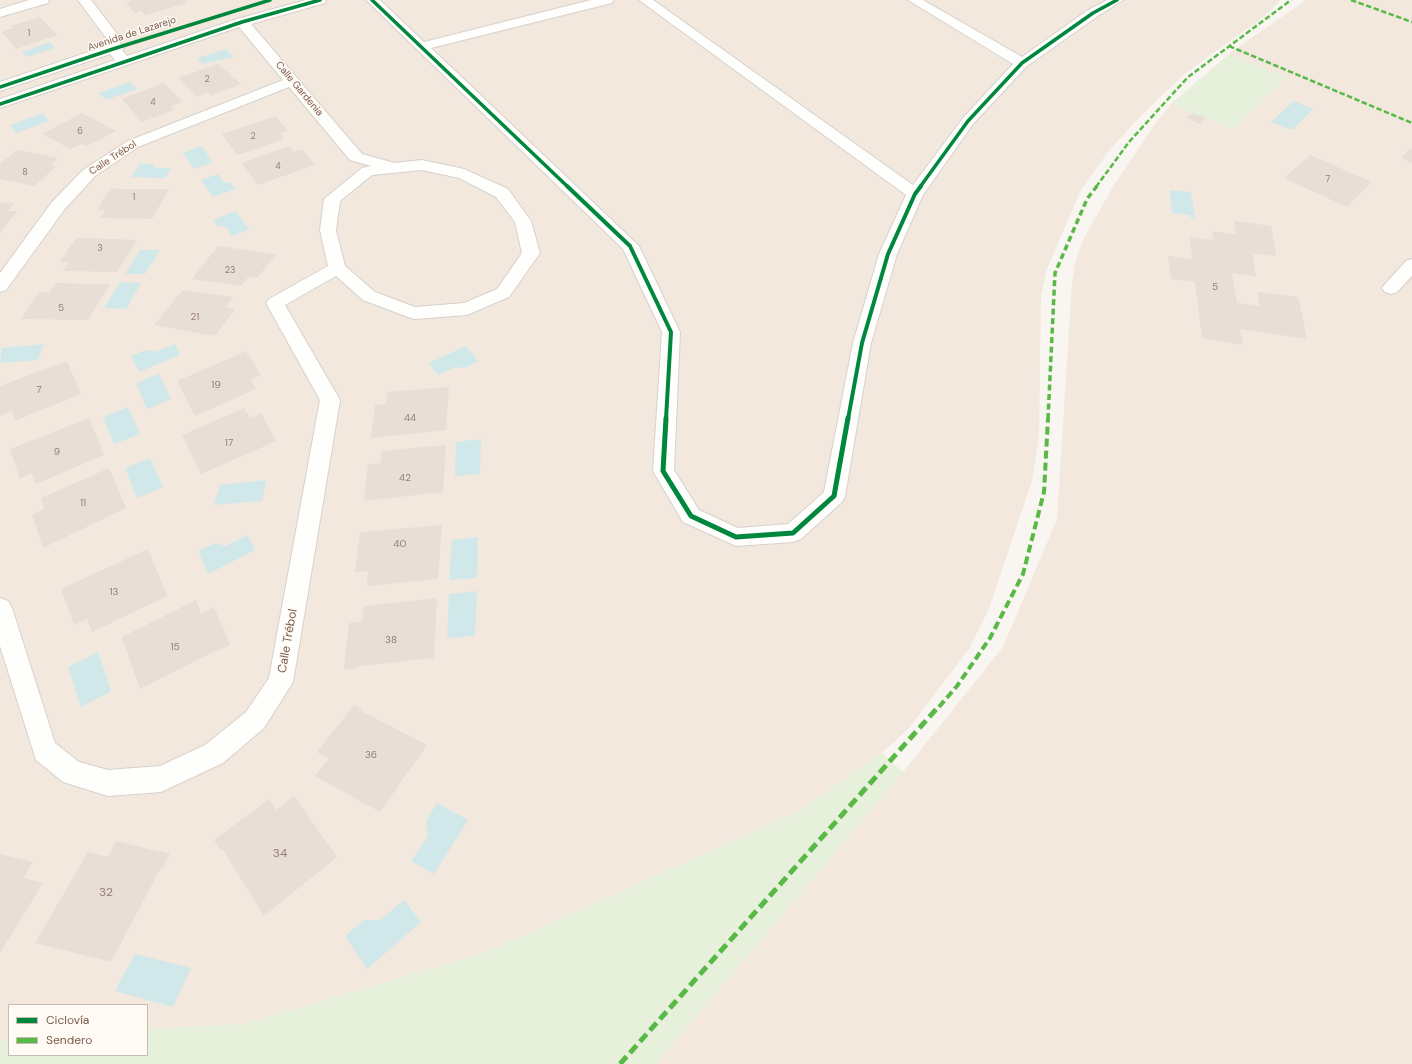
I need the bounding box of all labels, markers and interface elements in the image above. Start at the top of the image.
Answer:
street label: Avenida de Lazarejo [86,14,178,54]
house number: 1 [28,29,30,39]
street label: Calle Gardenia [273,59,325,119]
house number: 2 [204,75,210,85]
house number: 4 [150,98,156,108]
house number: 6 [77,127,83,137]
house number: 2 [250,132,256,142]
street label: Calle Trébol [87,138,139,178]
house number: 4 [275,162,281,172]
house number: 8 [22,168,28,178]
house number: 7 [1326,175,1330,185]
house number: 1 [133,193,135,203]
house number: 3 [97,244,103,254]
house number: 23 [225,266,235,276]
house number: 5 [1212,281,1218,293]
house number: 5 [58,302,64,314]
house number: 21 [191,311,199,323]
house number: 19 [211,379,221,391]
house number: 7 [36,384,42,396]
house number: 44 [404,412,416,424]
house number: 17 [225,437,233,449]
house number: 9 [54,446,60,458]
house number: 42 [399,472,411,484]
house number: 11 [80,497,86,509]
house number: 40 [394,538,406,550]
house number: 13 [109,586,119,598]
street label: Calle Trébol [275,608,301,674]
house number: 38 [385,634,397,646]
house number: 15 [170,641,180,653]
house number: 36 [365,749,377,761]
house number: 34 [273,847,287,861]
house number: 32 [99,886,113,900]
legend [8,1004,148,1056]
text: Ciclovía [46,1012,89,1028]
text: Sendero [46,1032,92,1048]

